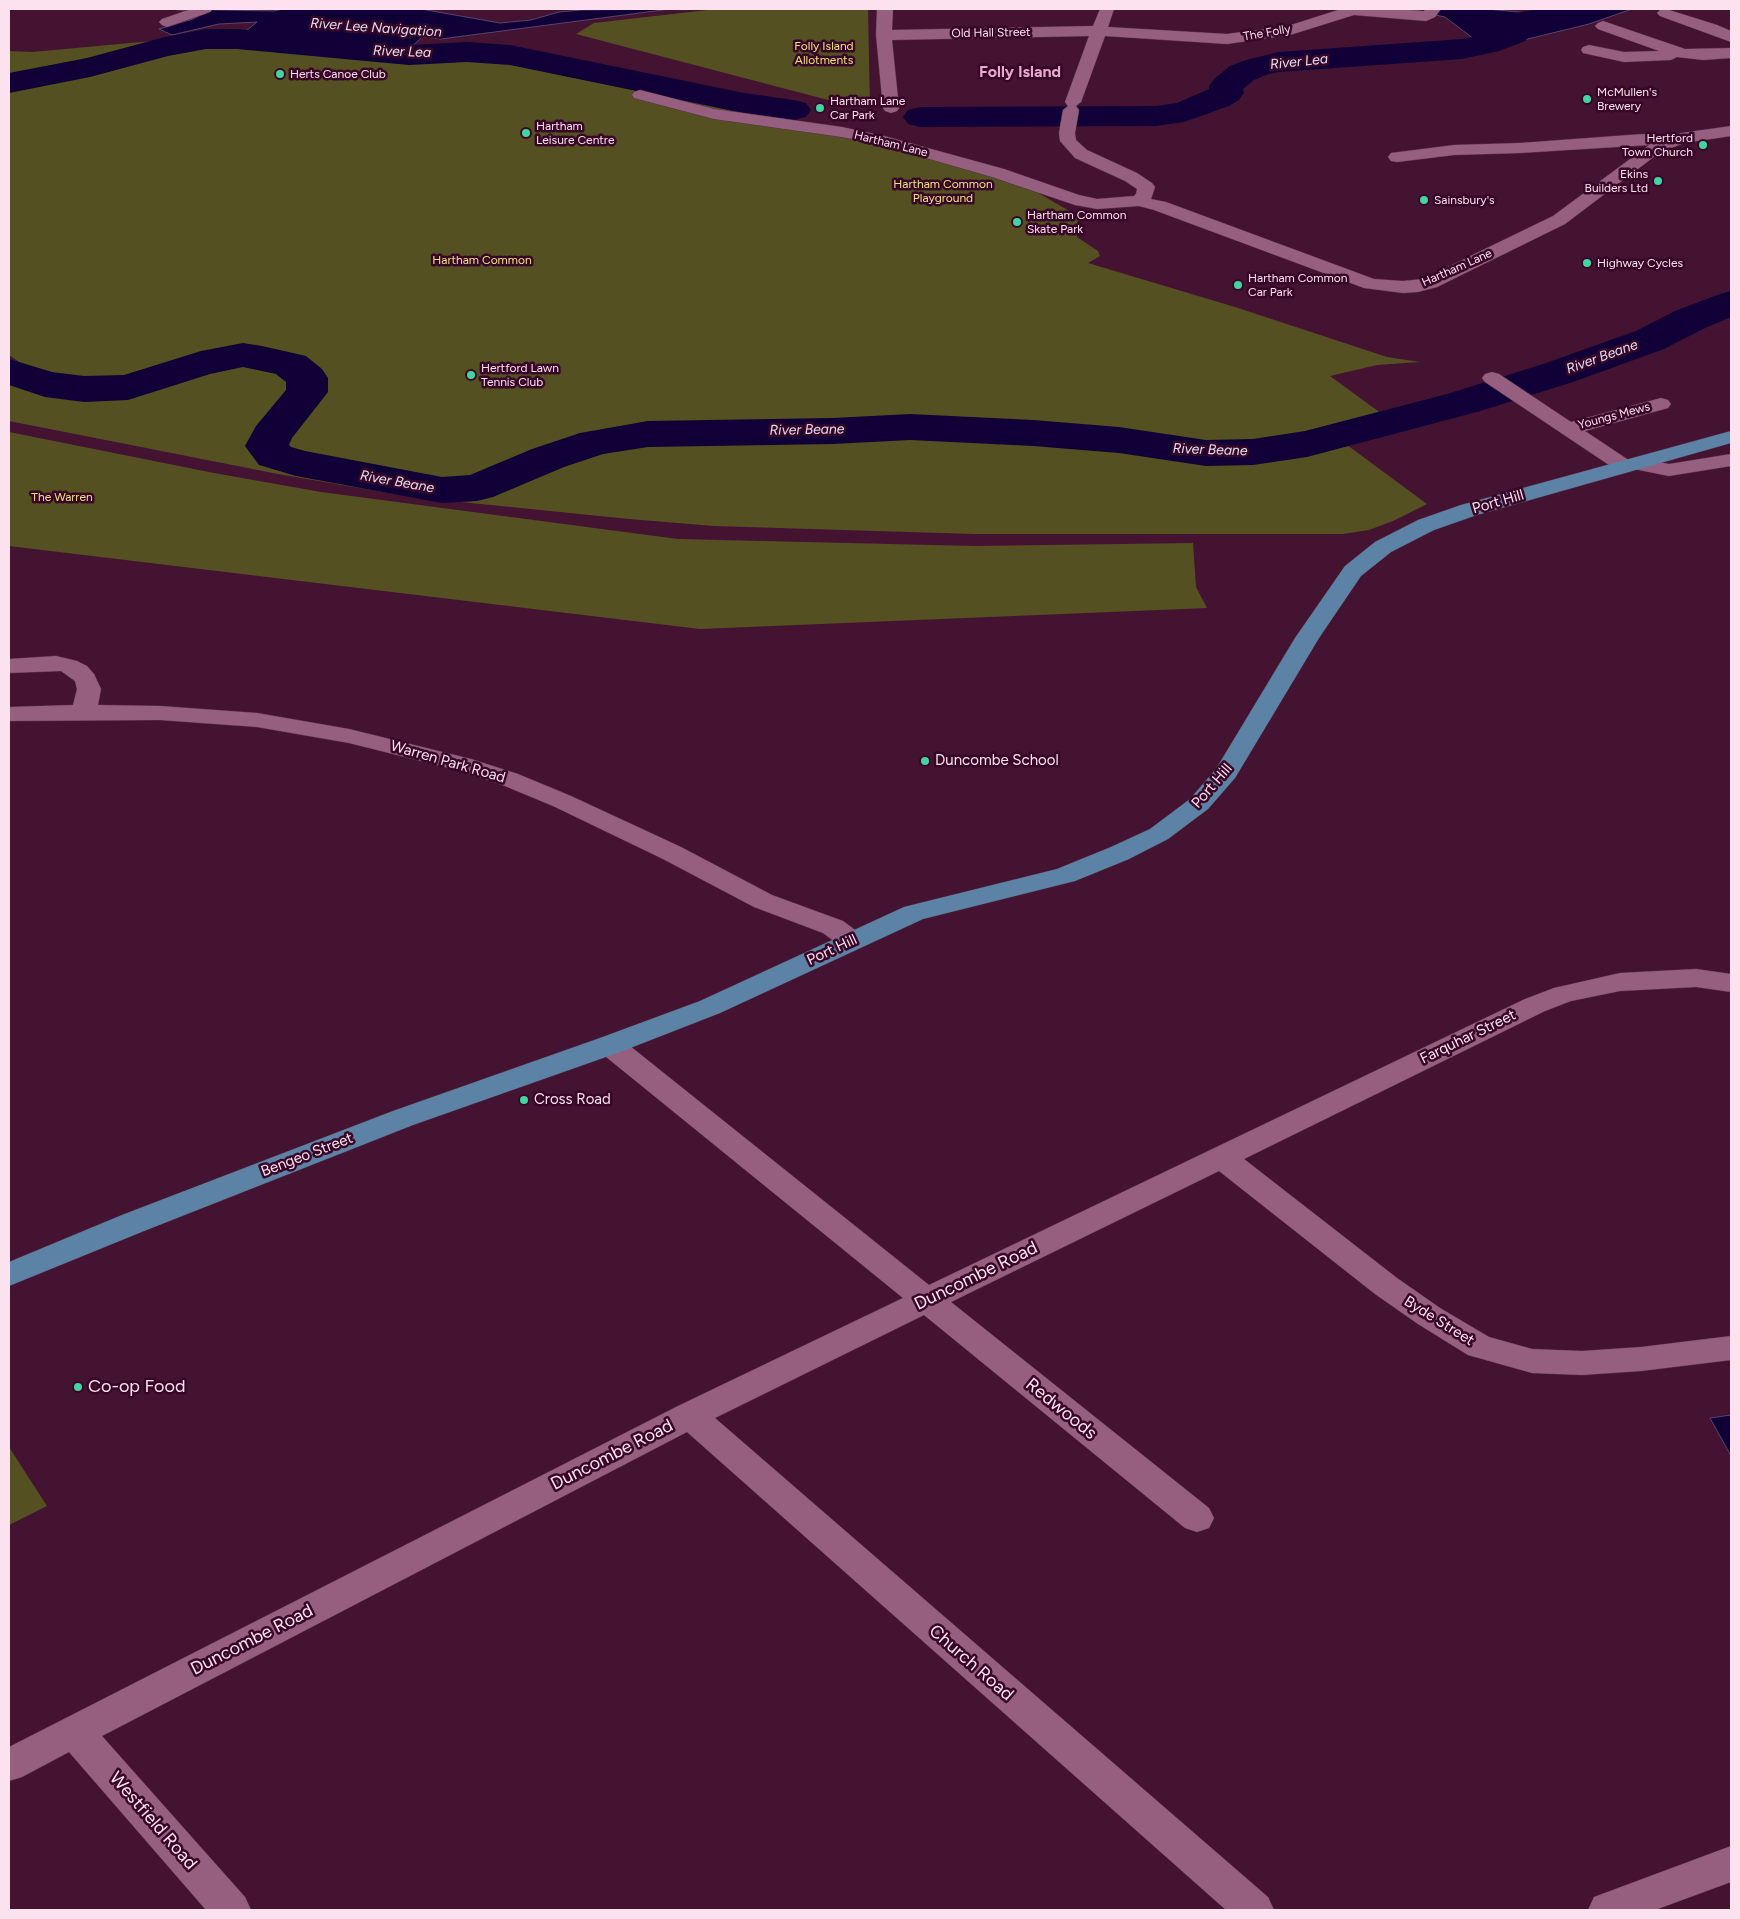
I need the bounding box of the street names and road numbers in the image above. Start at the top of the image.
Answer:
street label: The Folly [1242,22,1292,44]
street label: Old Hall Street [951,25,1031,41]
street label: Hartham Lane [853,128,929,160]
street label: Hartham Lane [1420,246,1494,290]
street label: Youngs Mews [1576,399,1652,433]
street label: Port Hill [1470,486,1526,518]
street label: Warren Park Road [389,737,507,787]
street label: Port Hill [1188,760,1236,812]
street label: Port Hill [804,931,860,969]
street label: Farquhar Street [1417,1006,1519,1068]
street label: Bengeo Street [258,1129,356,1181]
street label: Duncombe Road [911,1237,1041,1315]
street label: Byde Street [1400,1292,1478,1350]
street label: Redwoods [1021,1374,1101,1444]
street label: Duncombe Road [547,1415,677,1495]
street label: Duncombe Road [187,1600,317,1680]
street label: Church Road [924,1620,1018,1706]
street label: Westfield Road [105,1768,201,1874]

